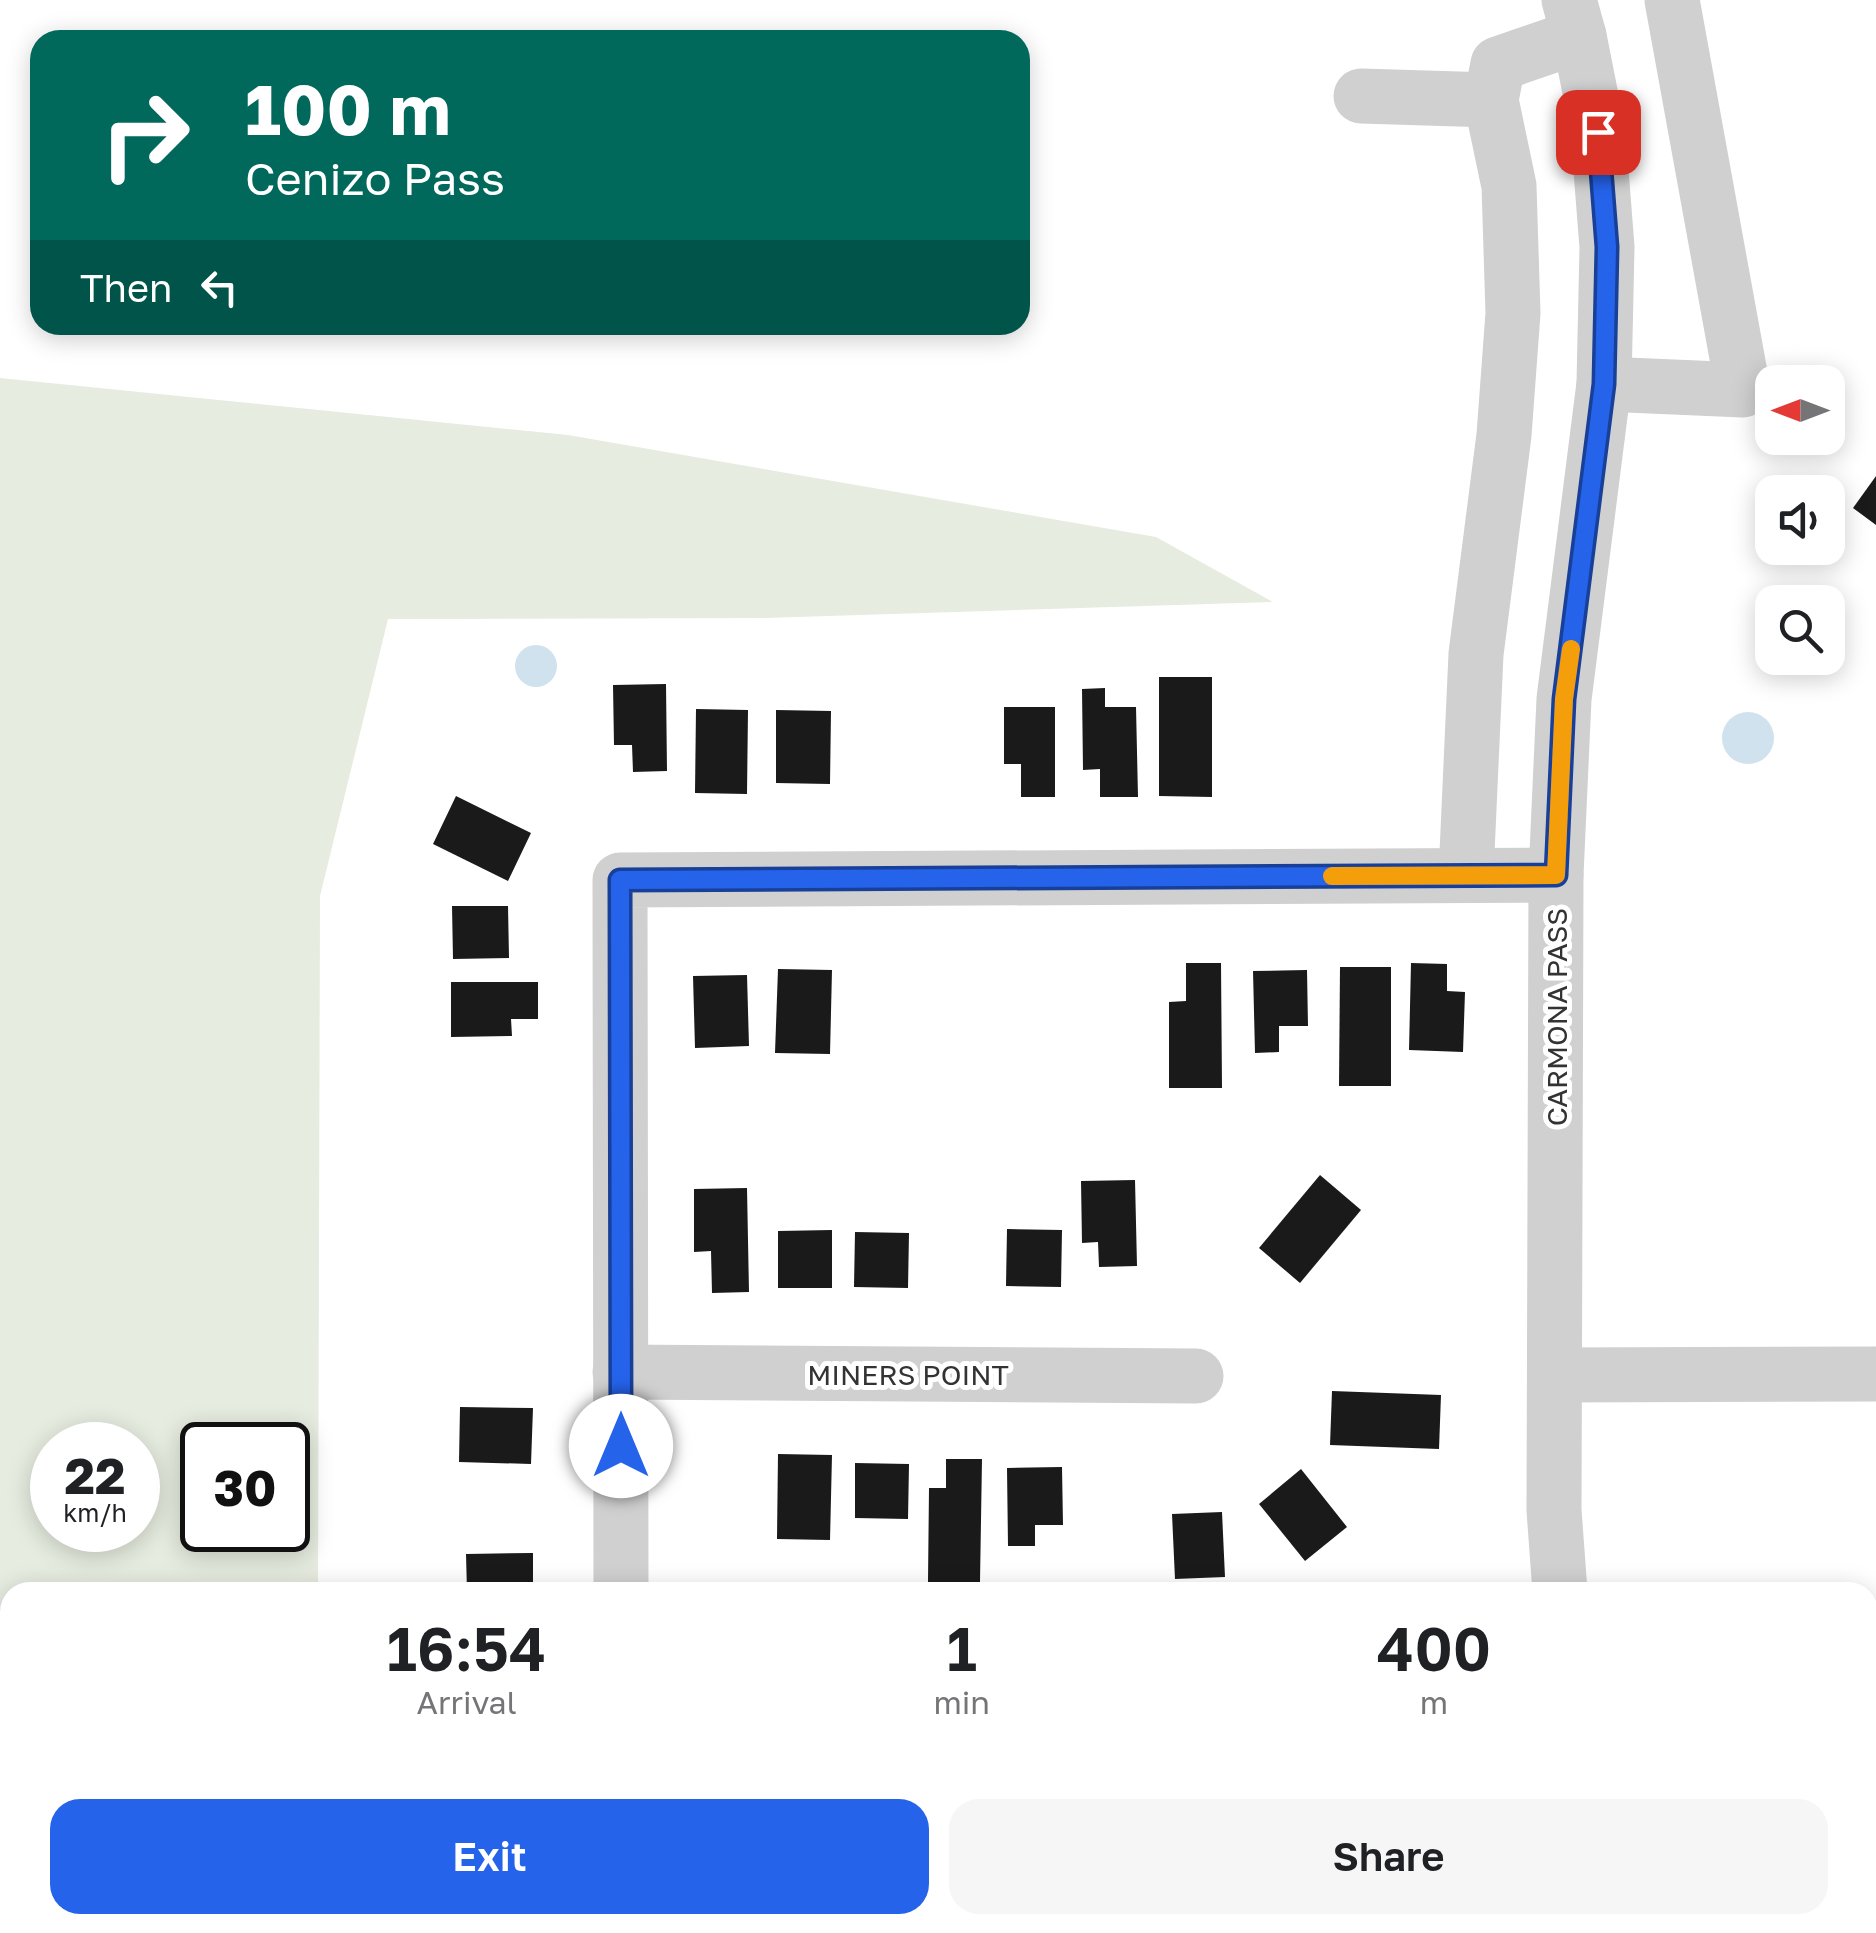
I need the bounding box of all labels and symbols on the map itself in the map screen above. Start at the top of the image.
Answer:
pin [1556,90,1641,175]
north arrow [1755,365,1845,455]
street label: CARMONA PASS [1540,908,1573,1126]
street label: MINERS POINT [807,1358,1009,1391]
position arrow [569,1394,673,1498]
speed limit sign: 30 [180,1422,310,1552]

